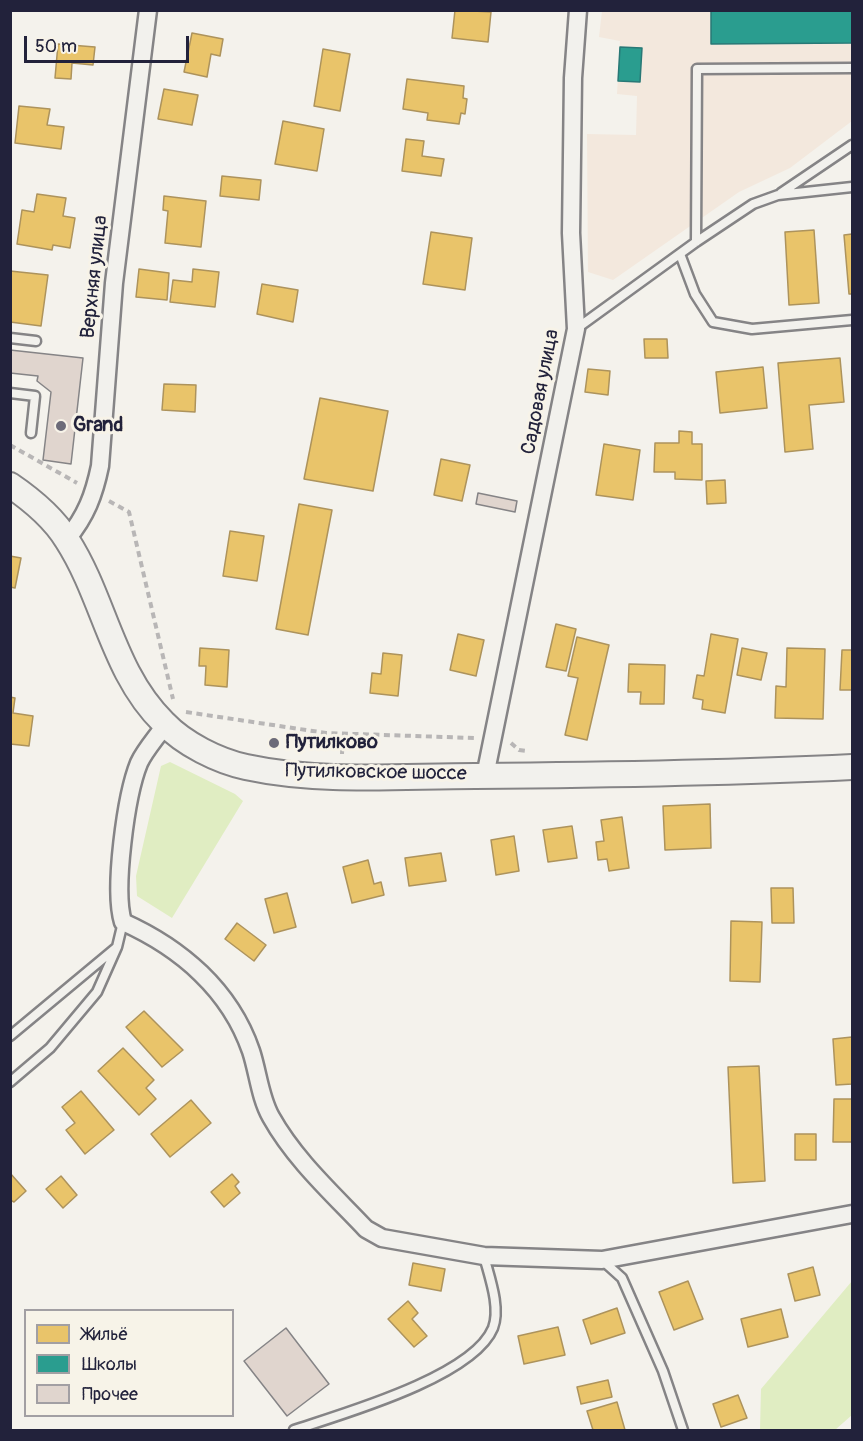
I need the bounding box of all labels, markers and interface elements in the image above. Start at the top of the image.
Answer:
scale bar [27,24,192,62]
text: 50 m [35,35,77,58]
street label: Верхняя улица [77,214,113,340]
street label: Садовая улица [517,327,565,457]
place label: Grand [73,414,123,438]
marker: Grand [54,419,68,433]
place label: Путилково [286,731,378,755]
marker: Путилково [267,736,281,750]
street label: Путилковское шоссе [285,759,467,787]
legend [24,1309,234,1417]
text: Жильё [82,1323,128,1346]
text: Школы [82,1353,137,1376]
text: Прочее [82,1383,138,1406]

